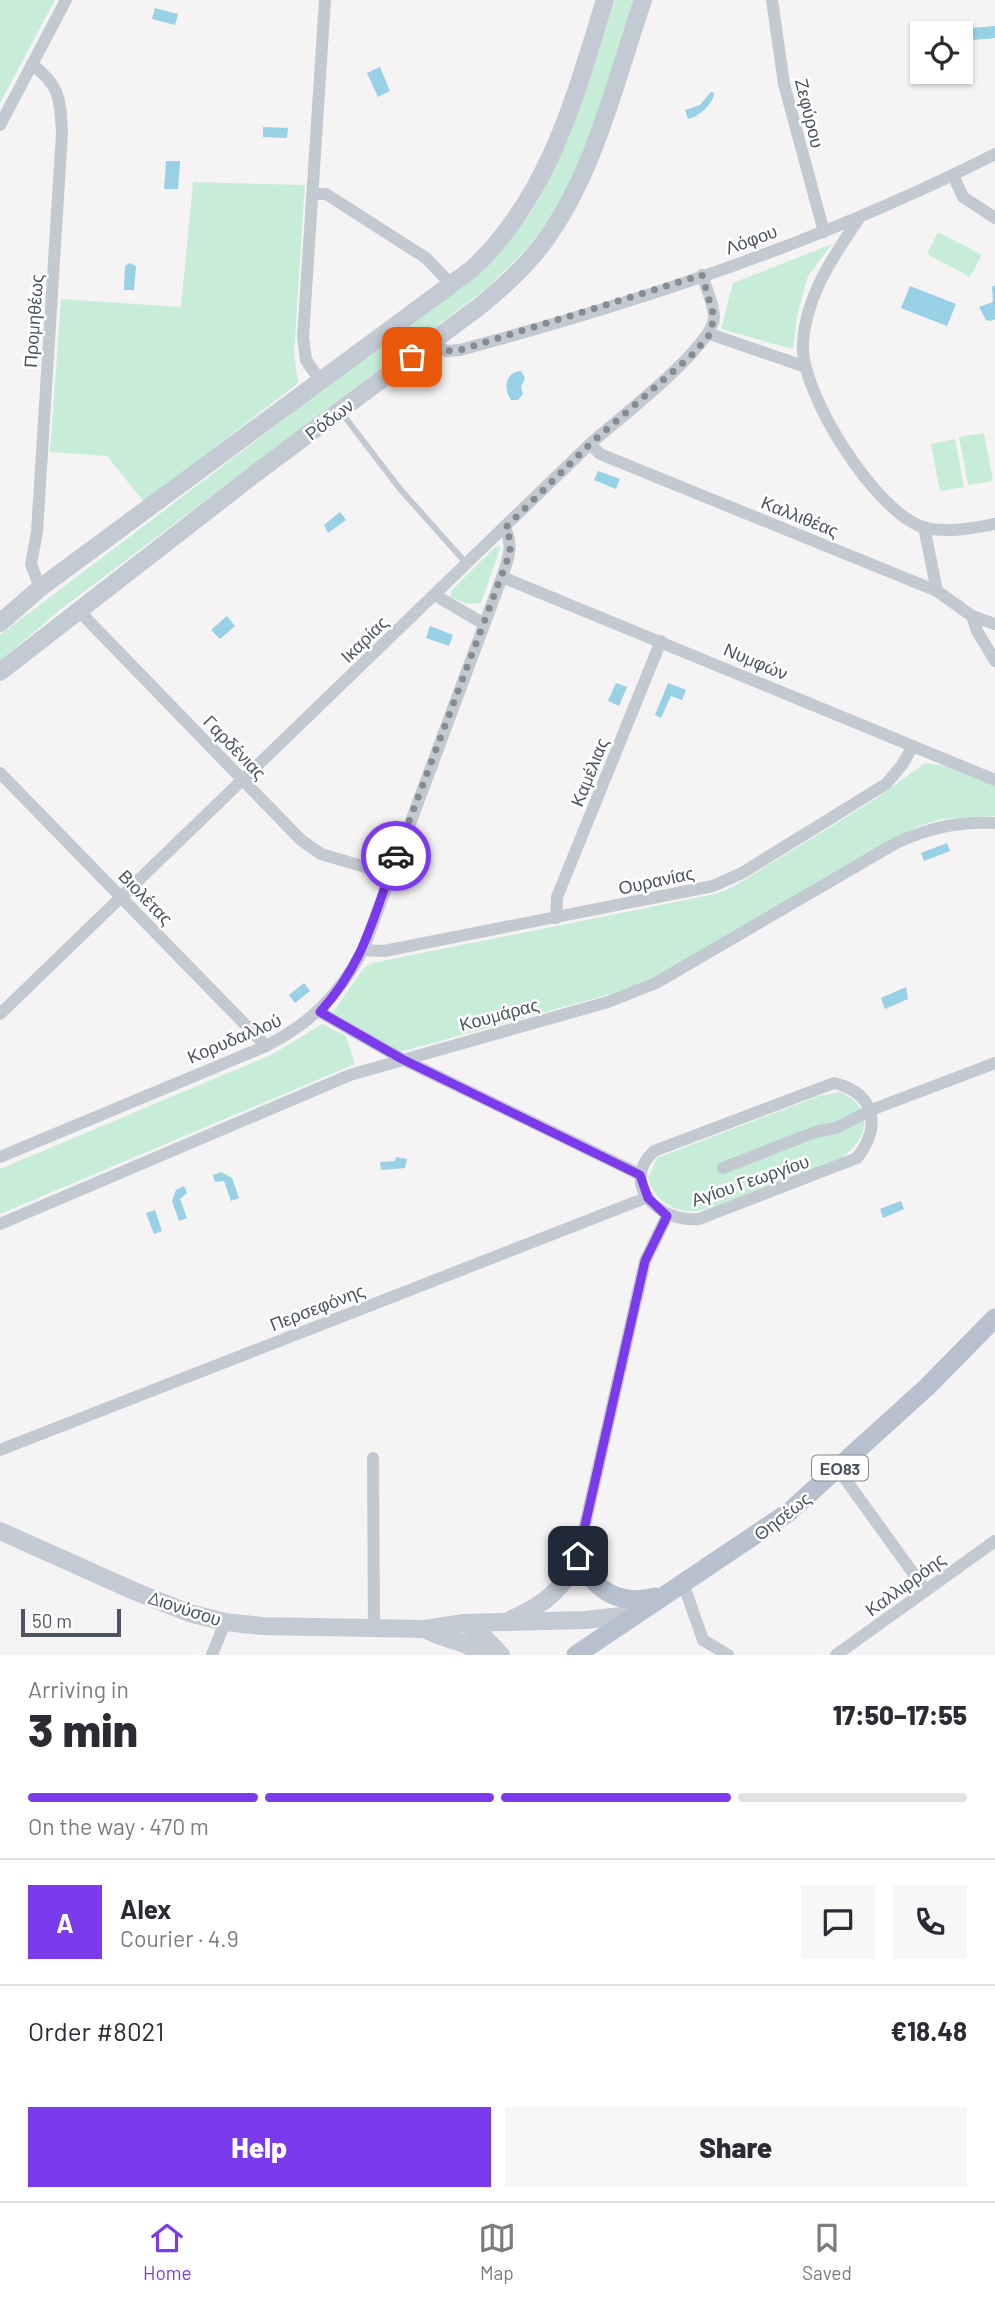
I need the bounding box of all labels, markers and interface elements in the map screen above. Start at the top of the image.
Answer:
map controls [910,21,973,84]
button: locate [910,21,973,84]
street label: Ζεφύρου [791,76,829,150]
street label: Λόφου [722,220,780,258]
street label: Προμηθέως [19,273,47,369]
pin [382,327,442,387]
icon: bag [393,338,431,376]
street label: Ρόδων [300,394,358,444]
street label: Καλλιθέας [758,491,842,542]
street label: Ικαρίας [336,611,393,667]
street label: Νυμφών [721,638,791,684]
street label: Γαρδένιας [199,710,271,784]
street label: Καμέλιας [565,734,613,810]
courier [361,821,431,891]
icon: car [377,837,415,875]
street label: Ουρανίας [616,861,696,899]
street label: Βιολέτας [114,865,178,930]
street label: Κουμάρας [457,993,541,1035]
street label: Κορυδαλλού [184,1008,284,1068]
street label: Αγίου Γεωργίου [688,1150,812,1210]
street label: Περσεφόνης [266,1279,368,1335]
road number: ΕΟ83 [812,1456,868,1480]
street label: Θησέως [749,1487,815,1545]
pin [548,1526,608,1586]
icon: home [559,1537,597,1575]
street label: Καλλιρρόης [861,1547,949,1620]
street label: Διονύσου [146,1586,224,1630]
scale bar [21,1606,121,1638]
text: 50 m [32,1609,72,1632]
text: Arriving in [28,1675,129,1703]
text: 17:50–17:55 [833,1699,967,1730]
text: 3 min [28,1701,138,1756]
text: On the way · 470 m [28,1812,209,1840]
button: chat [801,1885,875,1959]
button: phone [893,1885,967,1959]
text: Alex [120,1893,171,1924]
text: A [56,1907,74,1938]
text: Courier · 4.9 [120,1924,239,1952]
text: Order #8021 [28,2015,164,2046]
text: €18.48 [890,2015,967,2046]
button: Help [28,2107,491,2187]
button: Share [505,2107,967,2187]
tab: Home [143,2219,192,2284]
tab: Map [478,2219,516,2284]
tab: Saved [802,2219,852,2284]

